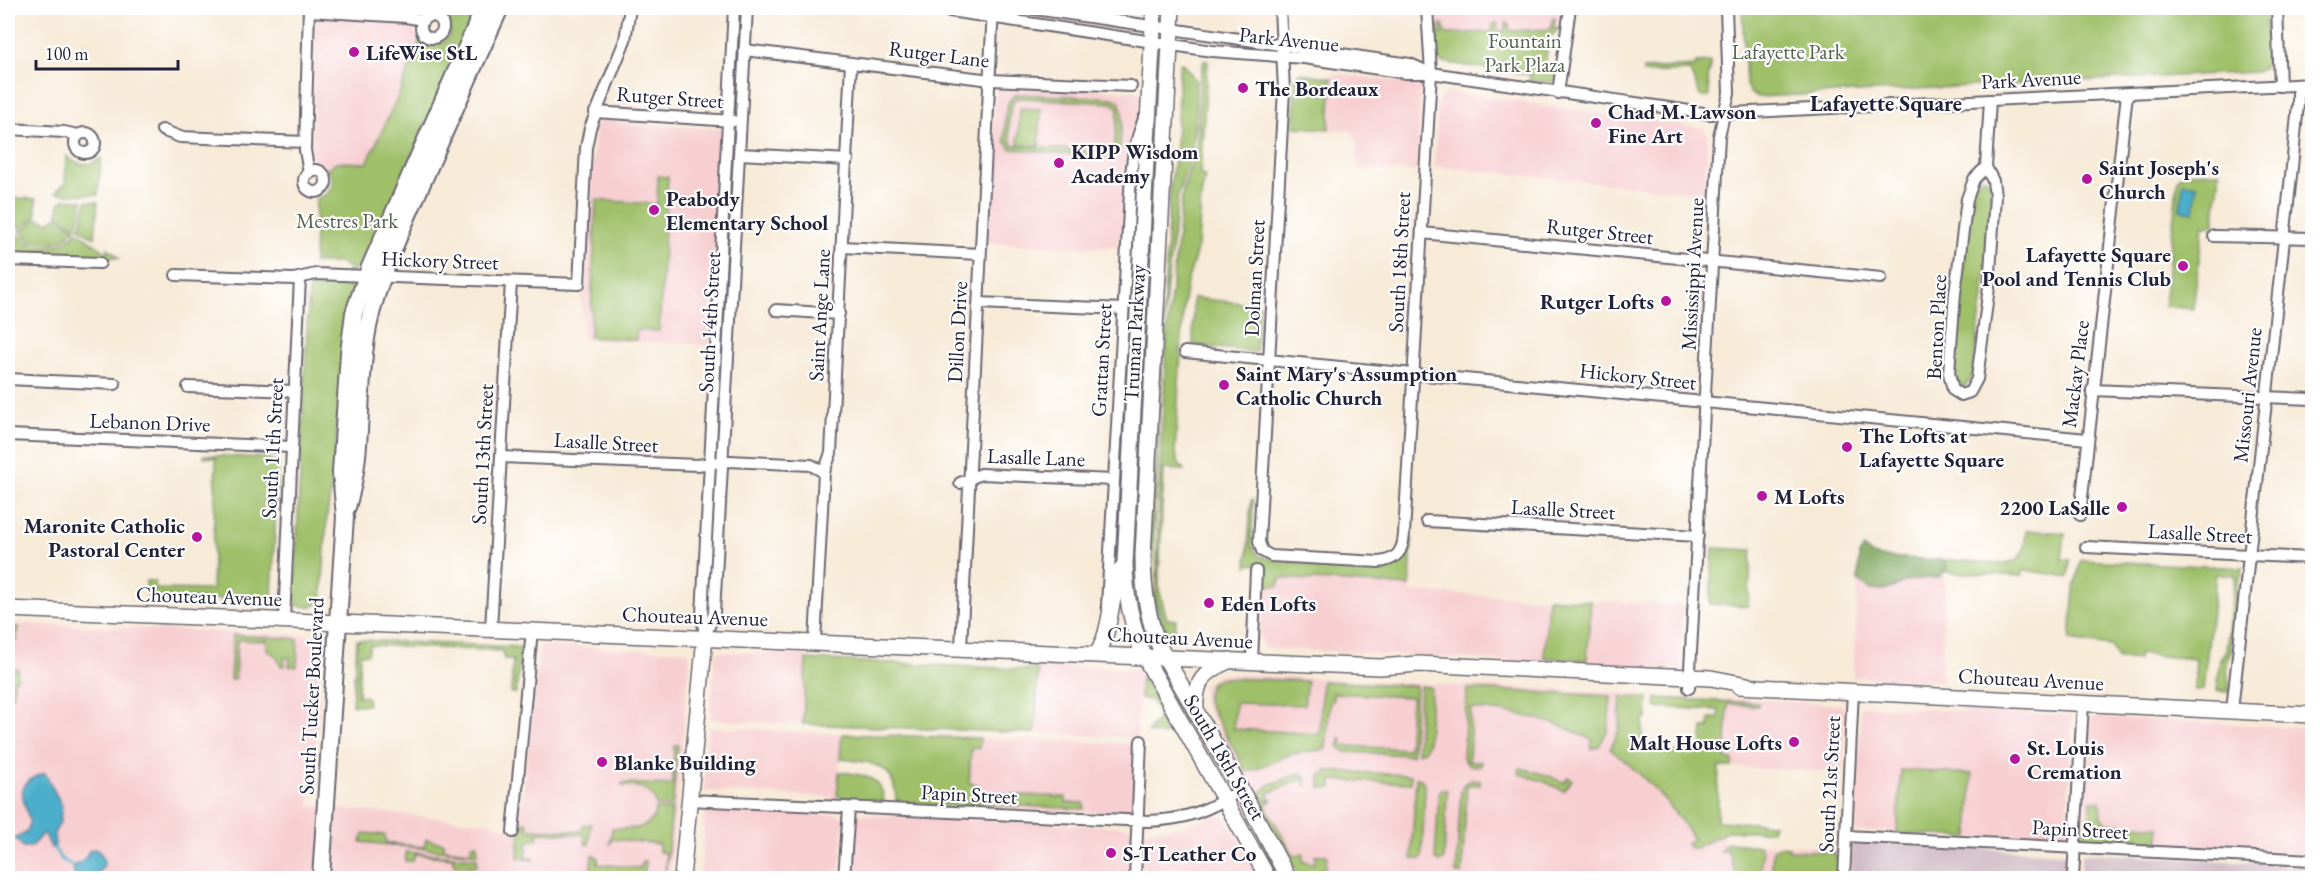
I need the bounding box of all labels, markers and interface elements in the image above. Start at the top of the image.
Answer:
street label: Park Avenue [1238,20,1340,58]
park label: Fountain Park Plaza [1485,27,1566,78]
scale bar [36,33,178,71]
street label: Rutger Lane [887,34,991,74]
park label: Lafayette Park [1731,38,1846,65]
place label: LifeWise StL [366,39,478,66]
text: 100 m [45,42,89,65]
marker: LifeWise StL [347,45,361,59]
street label: Park Avenue [1980,63,2082,95]
place label: The Bordeaux [1255,75,1379,102]
street label: Rutger Street [616,80,725,114]
marker: The Bordeaux [1236,81,1250,95]
district label: Lafayette Square [1810,89,1962,118]
place label: Chad M. Lawson Fine Art [1608,98,1757,149]
marker: Chad M. Lawson Fine Art [1589,116,1603,130]
place label: KIPP Wisdom Academy [1070,138,1199,189]
place label: Saint Joseph's Church [2099,154,2219,205]
marker: KIPP Wisdom Academy [1052,156,1066,170]
marker: Saint Joseph's Church [2080,172,2094,186]
place label: Peabody Elementary School [666,185,828,236]
street label: South 18th Street [1382,191,1416,333]
street label: Mississippi Avenue [1675,197,1709,351]
marker: Peabody Elementary School [647,203,661,217]
park label: Mestres Park [296,207,399,234]
street label: Rutger Street [1545,212,1655,250]
street label: Dolman Street [1237,218,1271,337]
place label: Lafayette Square Pool and Tennis Club [1982,241,2171,292]
street label: Hickory Street [381,244,500,276]
street label: Saint Ange Lane [802,248,836,382]
street label: South 14th Street [692,251,726,393]
marker: Lafayette Square Pool and Tennis Club [2176,259,2190,273]
street label: Truman Parkway [1117,263,1151,402]
street label: Benton Place [1920,274,1952,380]
street label: Dillon Drive [941,281,973,383]
place label: Rutger Lofts [1540,288,1654,315]
marker: Rutger Lofts [1659,294,1673,308]
street label: Grattan Street [1085,302,1117,417]
street label: Mackay Place [2055,319,2095,429]
street label: Missouri Avenue [2226,326,2268,464]
street label: Hickory Street [1578,356,1698,396]
place label: Saint Mary's Assumption Catholic Church [1236,360,1457,411]
street label: South 11th Street [255,377,289,519]
marker: Saint Mary's Assumption Catholic Church [1217,378,1231,392]
street label: South 13th Street [465,383,499,525]
street label: Lebanon Drive [89,406,211,438]
place label: The Lofts at Lafayette Square [1859,422,2004,473]
street label: Lasalle Street [553,426,659,458]
marker: The Lofts at Lafayette Square [1840,440,1854,454]
street label: Lasalle Lane [986,442,1086,472]
place label: M Lofts [1774,483,1844,510]
marker: M Lofts [1755,489,1769,503]
street label: Lasalle Street [1510,493,1616,525]
place label: 2200 LaSalle [1999,494,2110,521]
marker: 2200 LaSalle [2115,500,2129,514]
place label: Maronite Catholic Pastoral Center [24,512,185,563]
street label: Lasalle Street [2147,517,2253,549]
marker: Maronite Catholic Pastoral Center [190,530,204,544]
street label: Chouteau Avenue [136,580,282,612]
place label: Eden Lofts [1221,590,1316,617]
street label: South Tucker Boulevard [292,596,330,795]
marker: Eden Lofts [1202,596,1216,610]
street label: Chouteau Avenue [622,600,768,632]
street label: Chouteau Avenue [1106,620,1254,654]
street label: Chouteau Avenue [1957,662,2105,696]
street label: South 18th Street [1178,689,1272,825]
street label: South 21st Street [1812,715,1846,853]
place label: Malt House Lofts [1629,729,1782,756]
place label: St. Louis Cremation [2027,734,2122,785]
marker: Malt House Lofts [1787,735,1801,749]
place label: Blanke Building [614,749,756,776]
marker: St. Louis Cremation [2008,752,2022,766]
marker: Blanke Building [595,755,609,769]
street label: Papin Street [920,778,1018,810]
street label: Papin Street [2031,813,2129,845]
place label: S-T Leather Co [1123,840,1257,867]
marker: S-T Leather Co [1104,846,1118,860]

